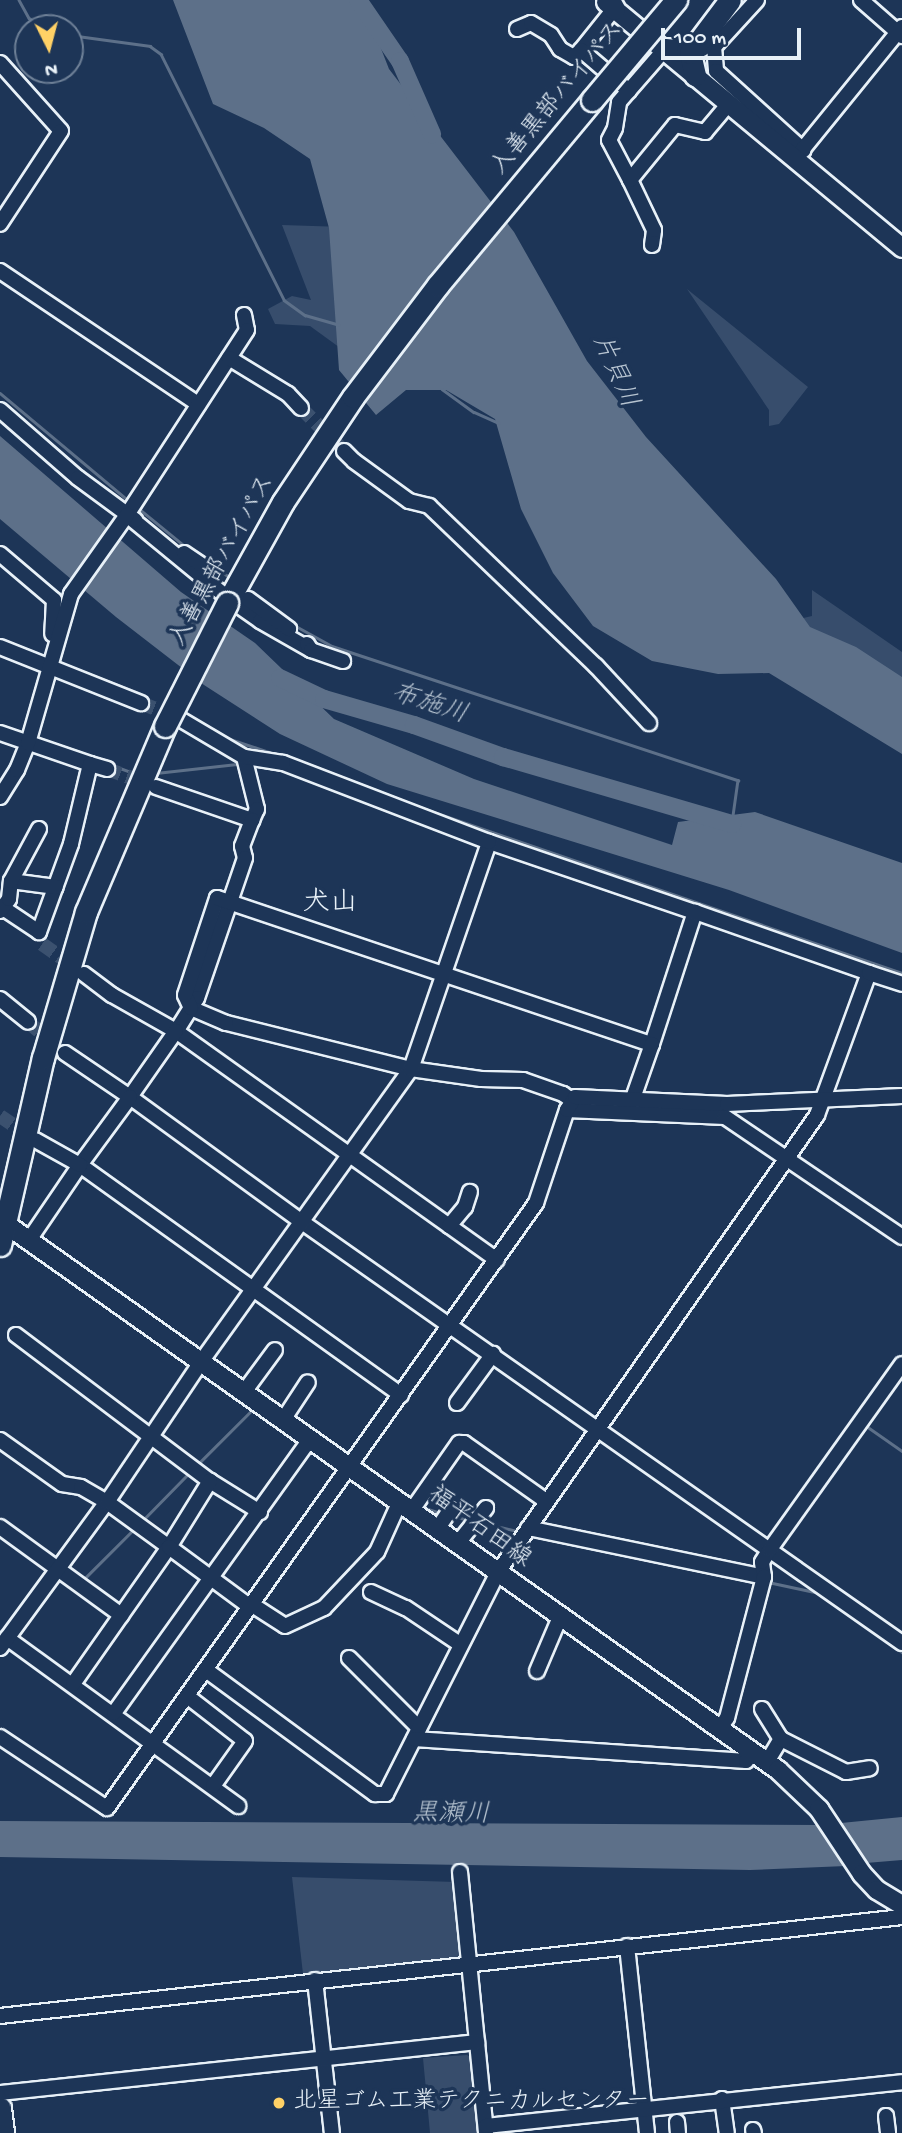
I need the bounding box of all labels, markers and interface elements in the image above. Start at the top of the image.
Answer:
north arrow [14,14,84,84]
scale bar [664,14,804,58]
street label: 入善黒部バイパス [485,16,631,182]
text: 100 m [674,27,726,52]
text: N [44,56,58,80]
water label: 片貝川 [583,330,643,414]
street label: 入善黒部バイパス [164,470,282,652]
water label: 布施川 [387,679,471,733]
district label: 犬山 [302,887,358,921]
street label: 福平石田線 [422,1481,536,1575]
water label: 黒瀬川 [412,1800,490,1832]
place label: 北星ゴム工業テクニカルセンター [293,2089,653,2117]
marker: 北星ゴム工業テクニカルセンター [271,2095,287,2111]

